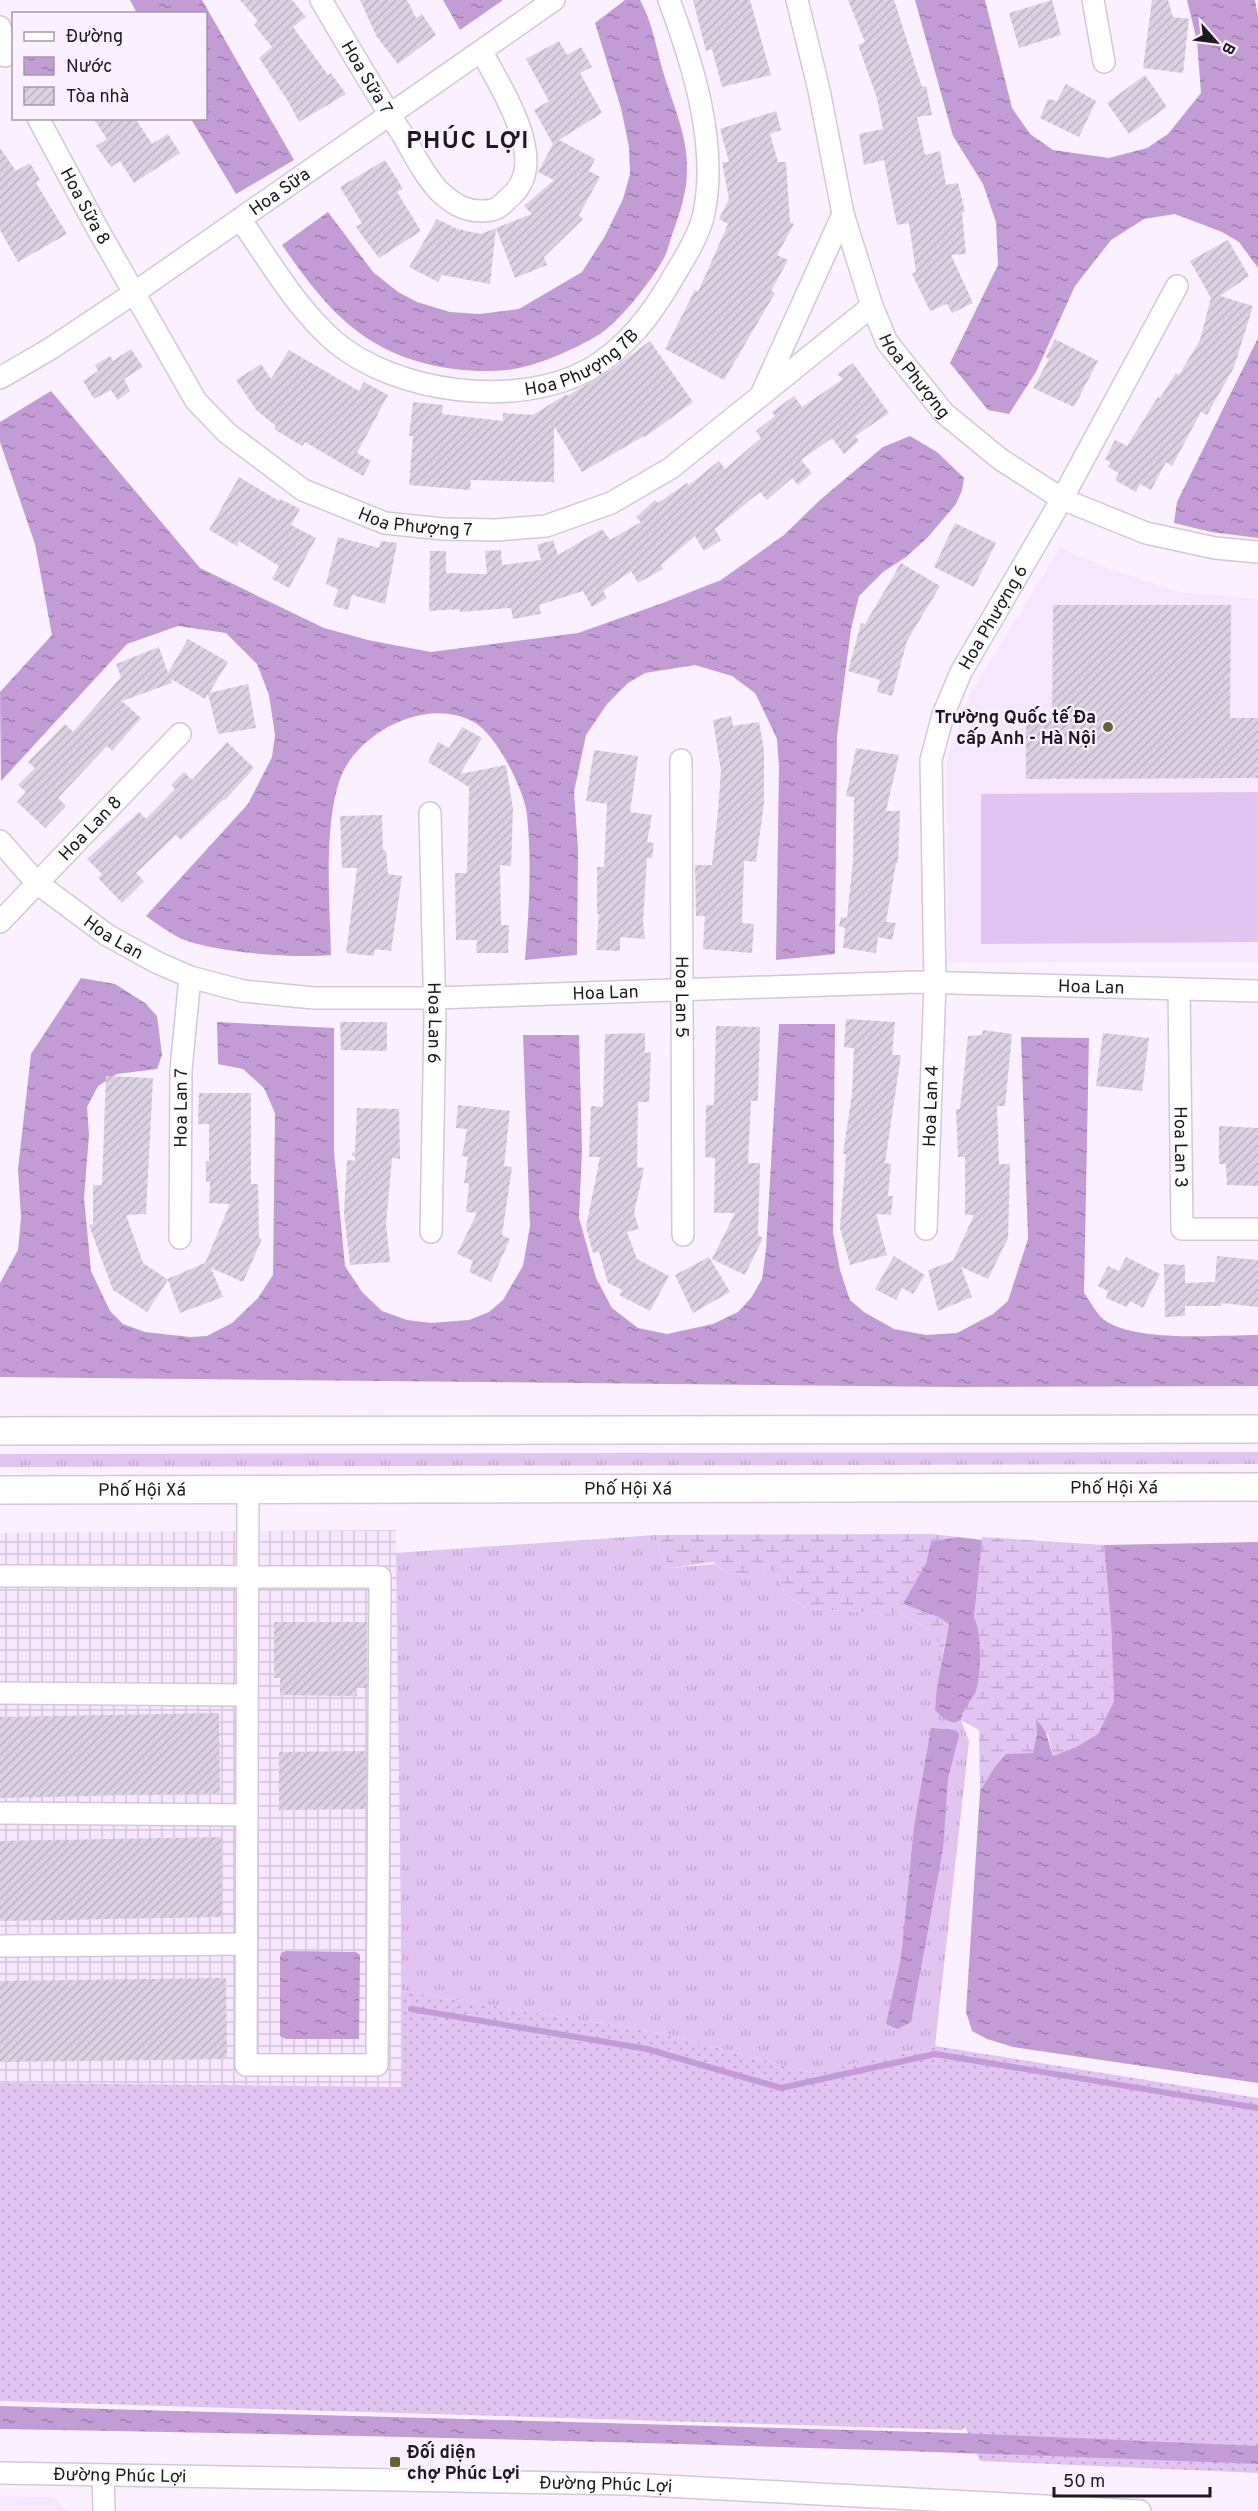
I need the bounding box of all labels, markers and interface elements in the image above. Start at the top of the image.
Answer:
legend [12,12,207,120]
north arrow [1186,12,1246,72]
text: Đường [66,26,123,49]
street label: Hoa Sữa 7 [335,37,397,119]
text: B [1216,39,1239,58]
text: Nước [66,56,112,79]
text: Tòa nhà [66,86,129,109]
district label: PHÚC LỢI [406,125,530,157]
street label: Hoa Sữa 8 [54,164,114,250]
street label: Hoa Sữa [245,164,315,222]
street label: Hoa Phượng 7B [523,325,645,402]
street label: Hoa Phượng [872,331,954,424]
street label: Hoa Phượng 7 [354,503,473,543]
street label: Hoa Phượng 6 [955,561,1034,675]
place label: Trường Quốc tế Đa cấp Anh - Hà Nội [935,706,1096,751]
marker: Trường Quốc tế Đa cấp Anh - Hà Nội [1101,720,1115,734]
street label: Hoa Lan 8 [54,792,128,867]
street label: Hoa Lan [78,911,147,966]
street label: Hoa Lan 5 [669,956,692,1038]
street label: Hoa Lan [1058,976,1125,1000]
street label: Hoa Lan [572,981,639,1006]
street label: Hoa Lan 6 [421,982,445,1064]
street label: Hoa Lan 4 [919,1065,945,1148]
street label: Hoa Lan 7 [171,1068,194,1148]
street label: Hoa Lan 3 [1167,1106,1191,1188]
street label: Phố Hội Xá [1070,1476,1158,1500]
street label: Phố Hội Xá [584,1478,672,1502]
street label: Phố Hội Xá [98,1479,186,1503]
place label: Đối diện chợ Phúc Lợi [407,2441,520,2486]
marker: Đối diện chợ Phúc Lợi [388,2455,402,2469]
scale bar [1054,2460,1210,2498]
street label: Đường Phúc Lợi [53,2464,187,2489]
text: 50 m [1063,2471,1105,2494]
street label: Đường Phúc Lợi [539,2472,673,2499]

